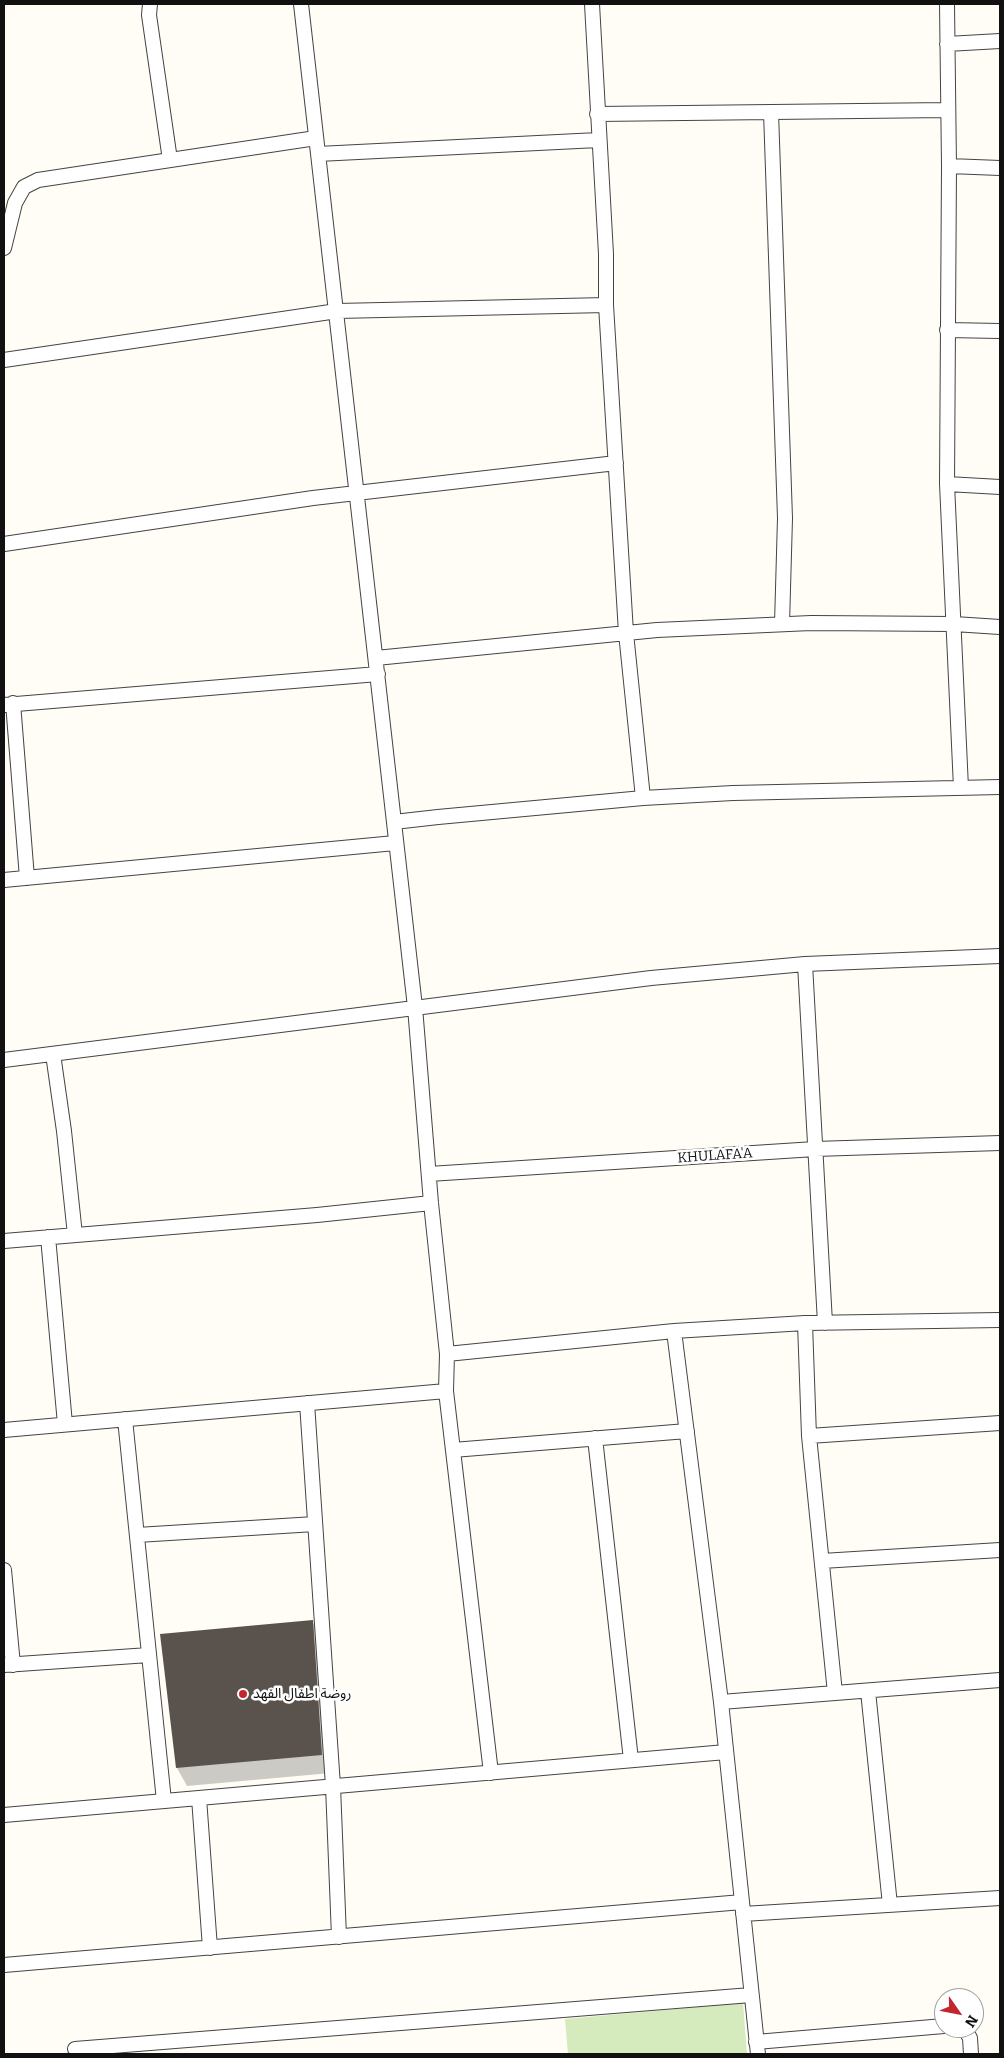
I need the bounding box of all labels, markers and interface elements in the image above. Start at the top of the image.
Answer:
street label: KHULAFA'A [677,1145,753,1167]
place label: روضة اطفال الفهد [253,1686,351,1702]
marker: روضة اطفال الفهد [237,1688,249,1700]
north arrow [934,1988,984,2038]
text: N [961,2012,981,2030]

